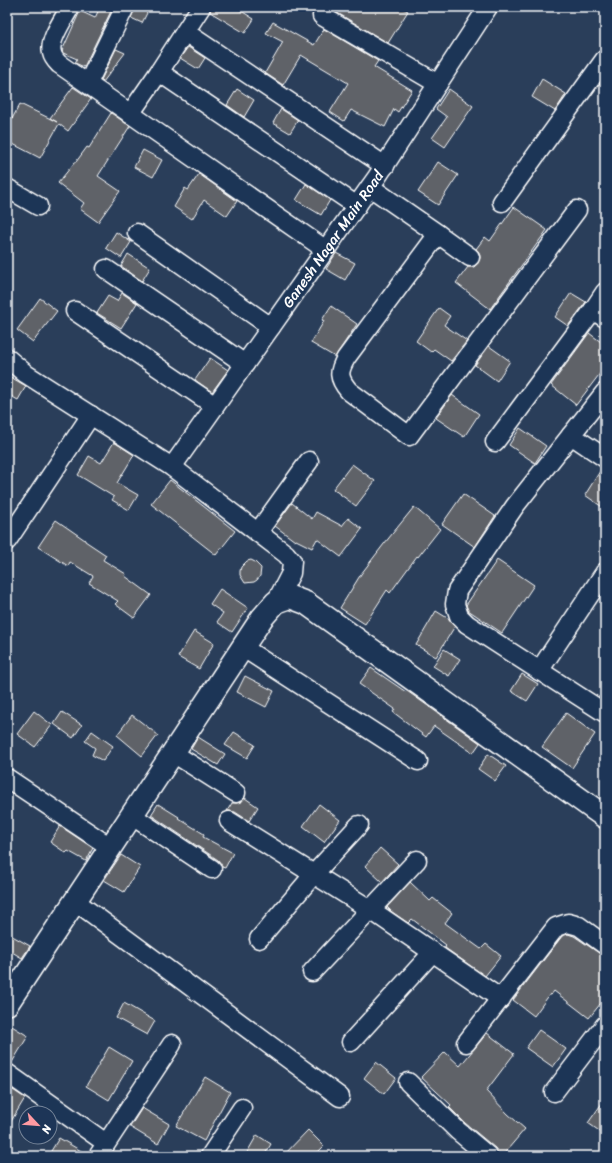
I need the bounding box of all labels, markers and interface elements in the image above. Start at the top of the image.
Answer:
street label: Ganesh Nagar Main Road [275,164,391,313]
north arrow [18,1105,58,1145]
text: N [36,1121,57,1137]

